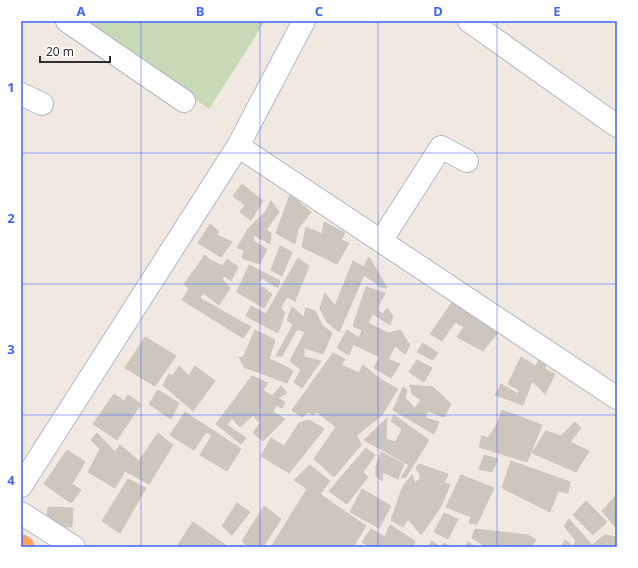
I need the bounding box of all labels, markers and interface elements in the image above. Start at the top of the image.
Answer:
text: A [77,2,86,20]
text: B [196,2,204,20]
text: C [315,2,323,20]
text: D [433,2,443,20]
text: E [553,2,561,20]
scale bar [40,38,110,64]
text: 20 m [46,43,74,60]
text: 1 [7,78,15,96]
text: 2 [7,209,15,227]
text: 3 [7,340,15,358]
text: 4 [7,471,15,489]

